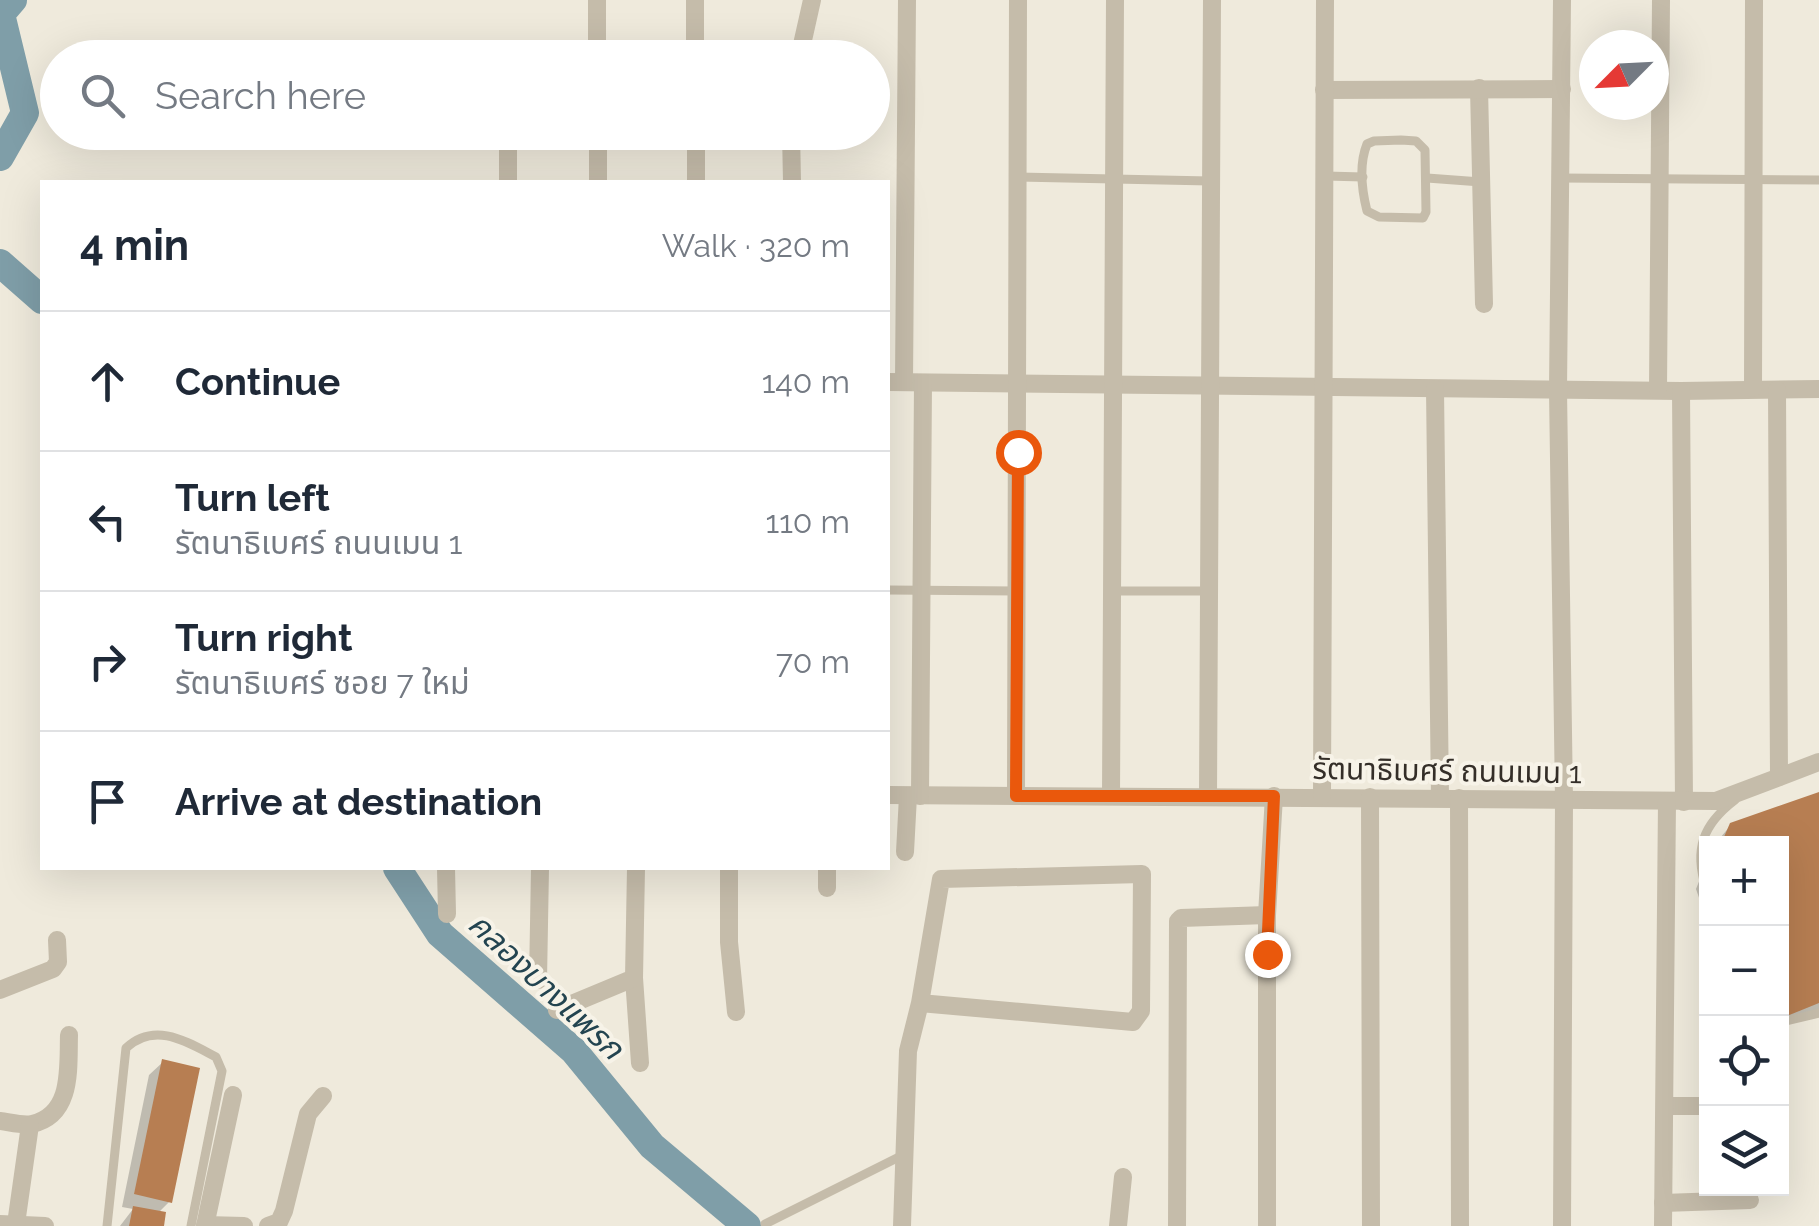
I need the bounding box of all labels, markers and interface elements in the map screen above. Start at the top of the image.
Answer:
north arrow [1579,30,1669,120]
search box [40,40,890,150]
icon: search [75,68,130,123]
text: Search here [155,73,366,118]
text: 4 min [80,221,189,270]
text: Walk · 320 m [662,227,850,264]
icon: ahead [80,354,135,409]
text: Continue [175,359,340,404]
text: 140 m [762,363,850,400]
route start [996,430,1042,476]
text: Turn left [175,475,330,520]
icon: left [80,494,135,549]
text: 110 m [765,503,850,540]
text: รัตนาธิเบศร์ ถนนเมน 1 [175,524,462,561]
text: Turn right [175,615,352,660]
icon: right [80,634,135,689]
text: 70 m [776,643,850,680]
text: รัตนาธิเบศร์ ซอย 7 ใหม่ [175,664,470,701]
street label: รัตนาธิเบศร์ ถนนเมน 1 [1312,751,1582,790]
icon: arrive [80,774,135,829]
text: Arrive at destination [175,779,542,824]
map controls [1699,836,1789,1196]
button: + [1699,836,1789,926]
water label: คลองบางแพรก [461,905,633,1068]
button: − [1699,926,1789,1016]
route end [1245,932,1291,978]
button: locate [1699,1016,1789,1106]
button: layers [1699,1106,1789,1196]

